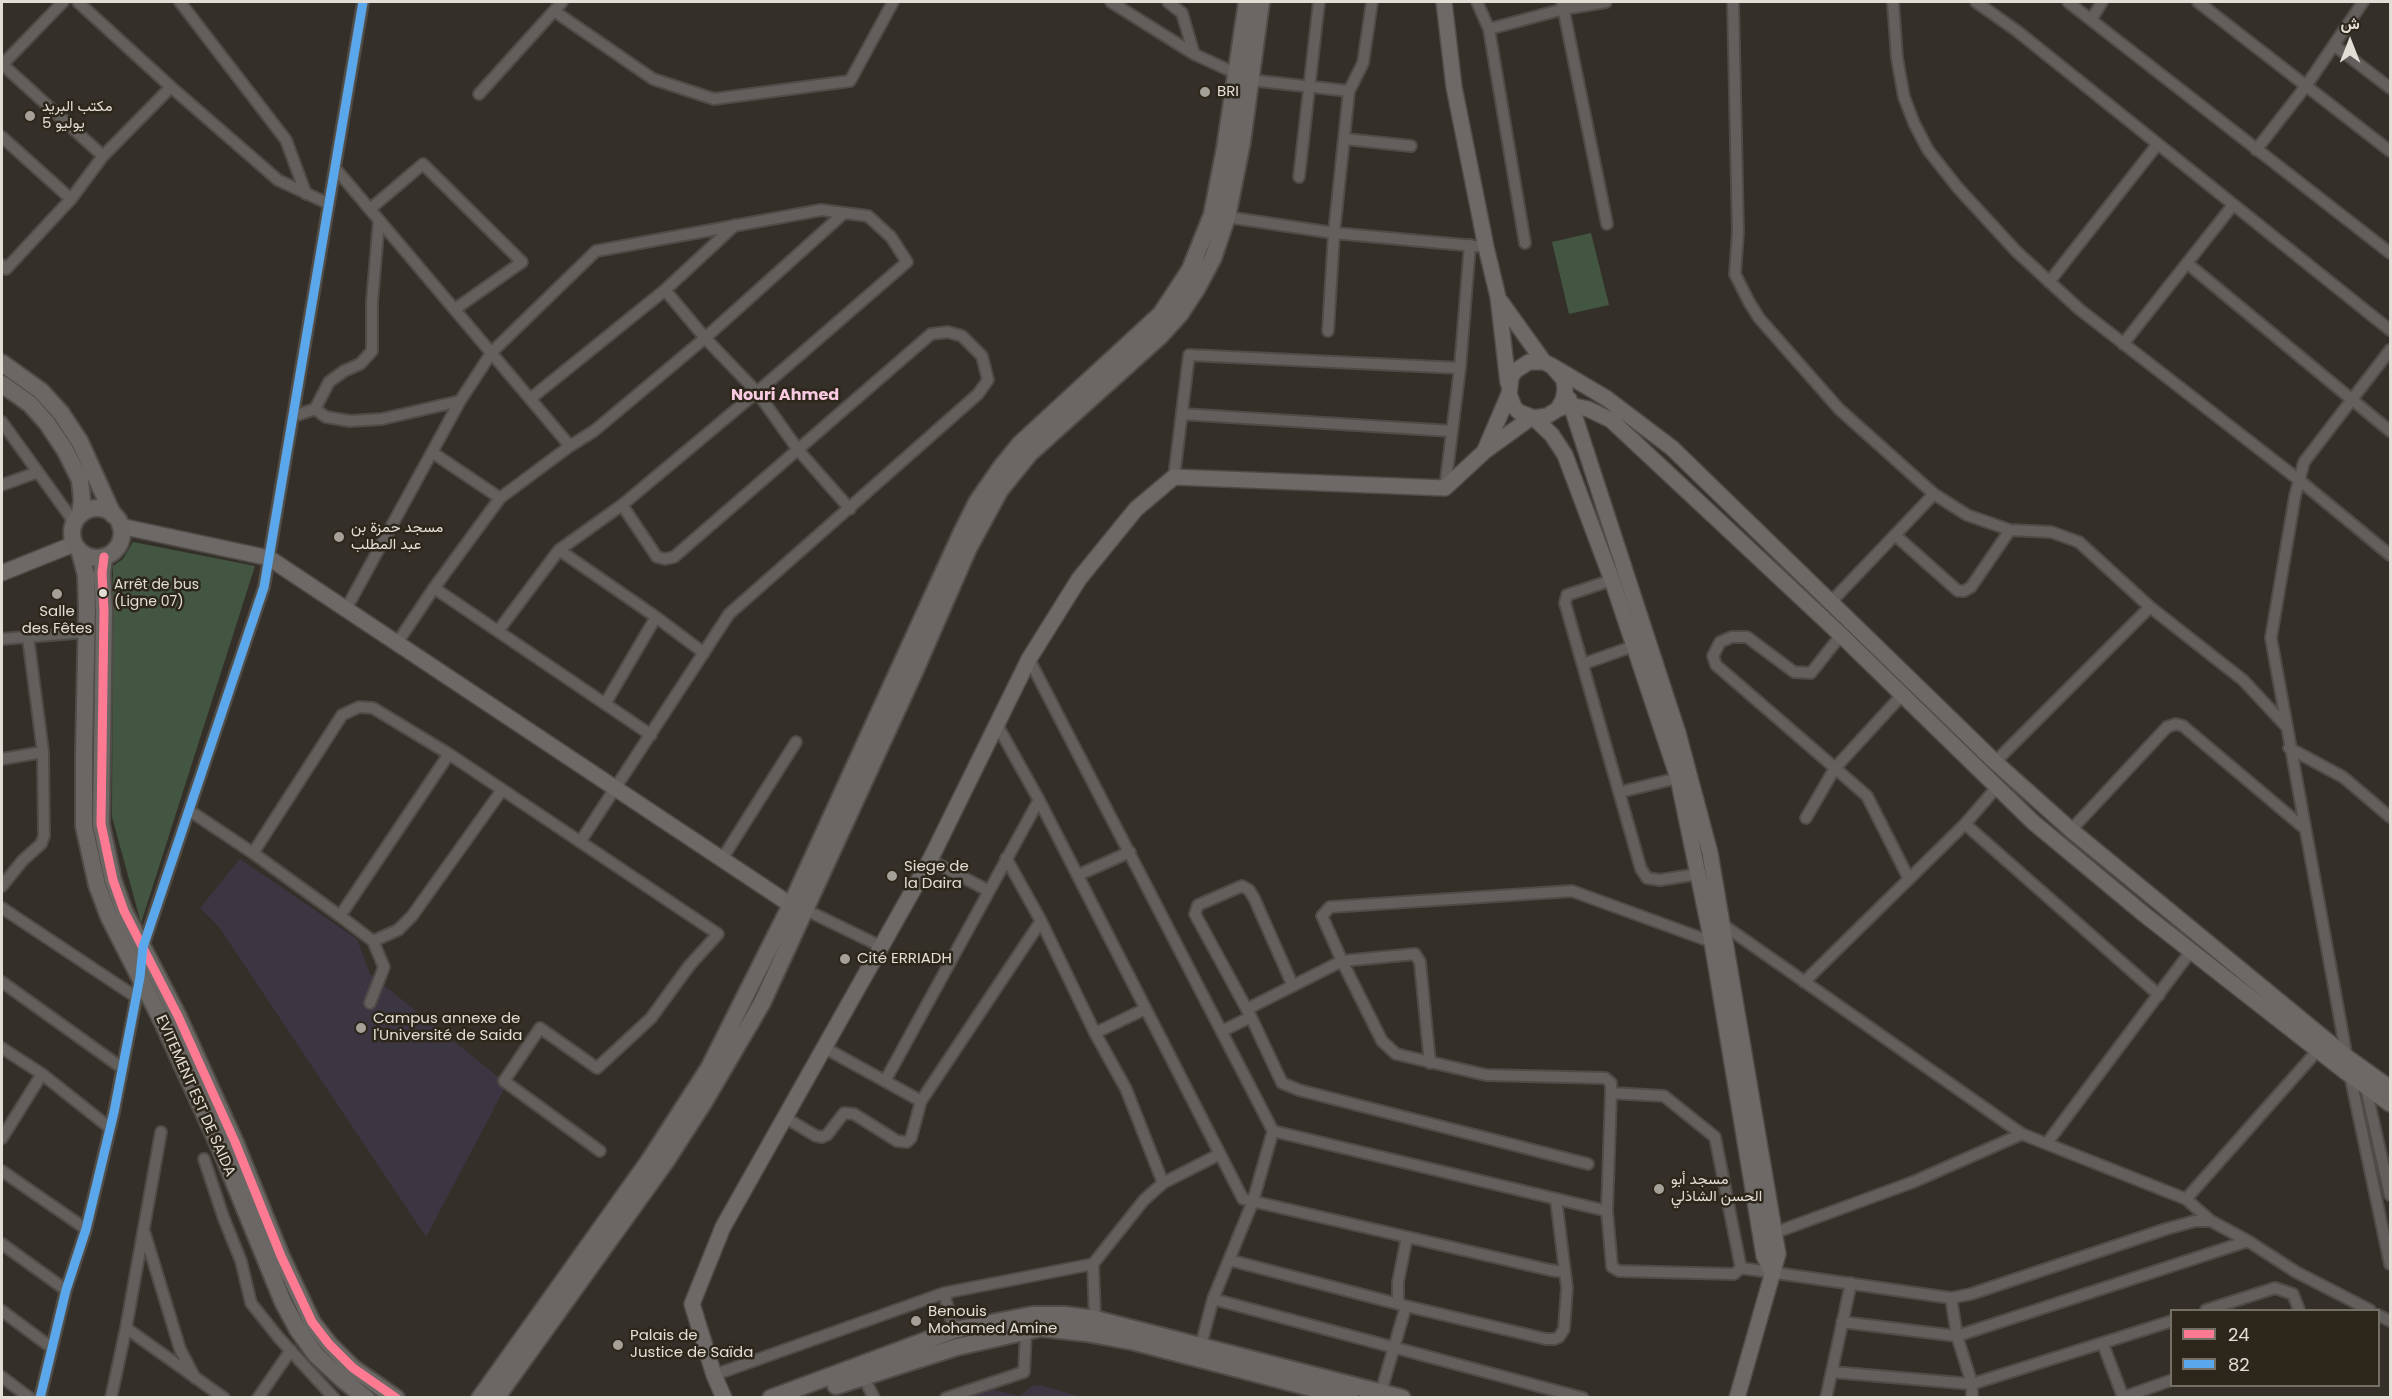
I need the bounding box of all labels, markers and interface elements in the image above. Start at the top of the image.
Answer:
north arrow [2320,12,2380,72]
text: ش [2340,12,2360,35]
place label: BRI [1217,83,1239,101]
marker: BRI [1198,85,1212,99]
place label: مكتب البريد 5 يوليو [42,98,112,133]
marker: مكتب البريد 5 يوليو [23,109,37,123]
district label: Nouri Ahmed [731,386,839,406]
place label: مسجد حمزة بن عبد المطلب [351,519,443,554]
marker: مسجد حمزة بن عبد المطلب [332,530,346,544]
place label: Arrêt de bus (Ligne 07) [114,577,199,610]
marker: Salle des Fêtes [50,587,64,601]
marker: Arrêt de bus (Ligne 07) [97,587,109,599]
place label: Salle des Fêtes [22,603,92,638]
place label: Siege de la Daira [904,858,969,893]
marker: Siege de la Daira [885,869,899,883]
place label: Cité ERRIADH [857,950,952,968]
marker: Cité ERRIADH [838,952,852,966]
place label: Campus annexe de l'Université de Saida [373,1010,522,1045]
street label: EVITEMENT EST DE SAIDA [151,1012,239,1180]
marker: Campus annexe de l'Université de Saida [354,1021,368,1035]
place label: مسجد أبو الحسن الشاذلي [1671,1171,1762,1206]
marker: مسجد أبو الحسن الشاذلي [1652,1182,1666,1196]
place label: Benouis Mohamed Amine [928,1303,1057,1338]
legend [2170,1309,2380,1387]
marker: Benouis Mohamed Amine [909,1314,923,1328]
text: 24 [2228,1322,2250,1347]
place label: Palais de Justice de Saïda [630,1327,753,1362]
marker: Palais de Justice de Saïda [611,1338,625,1352]
text: 82 [2228,1352,2250,1377]

